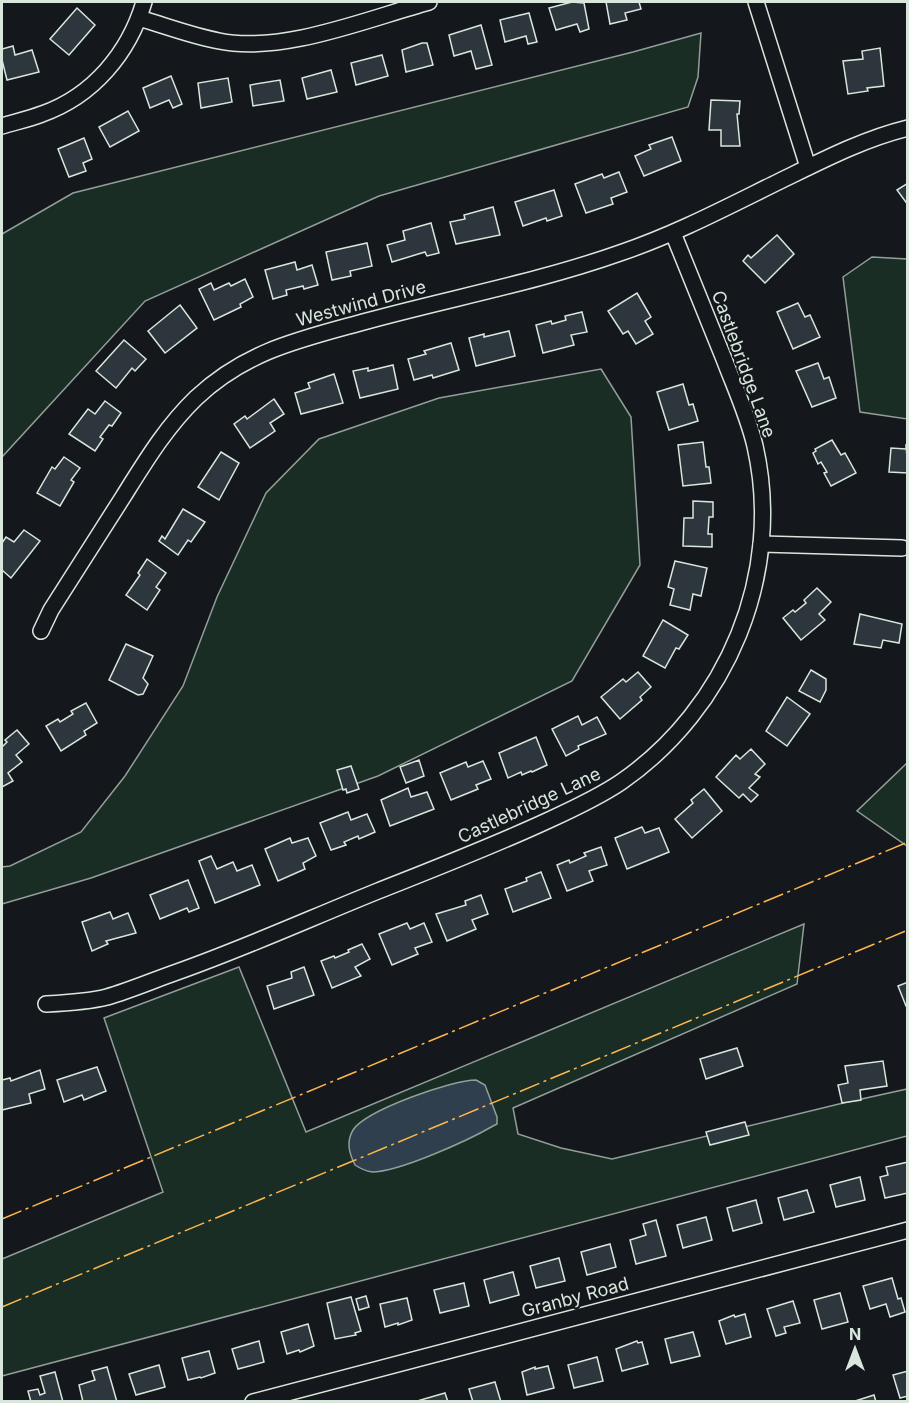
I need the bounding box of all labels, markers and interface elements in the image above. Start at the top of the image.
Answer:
street label: Westwind Drive [294,276,428,330]
street label: Castlebridge Lane [708,288,780,440]
street label: Castlebridge Lane [454,763,604,847]
street label: Granby Road [519,1273,631,1321]
north arrow [825,1319,885,1379]
text: N [849,1324,861,1344]

